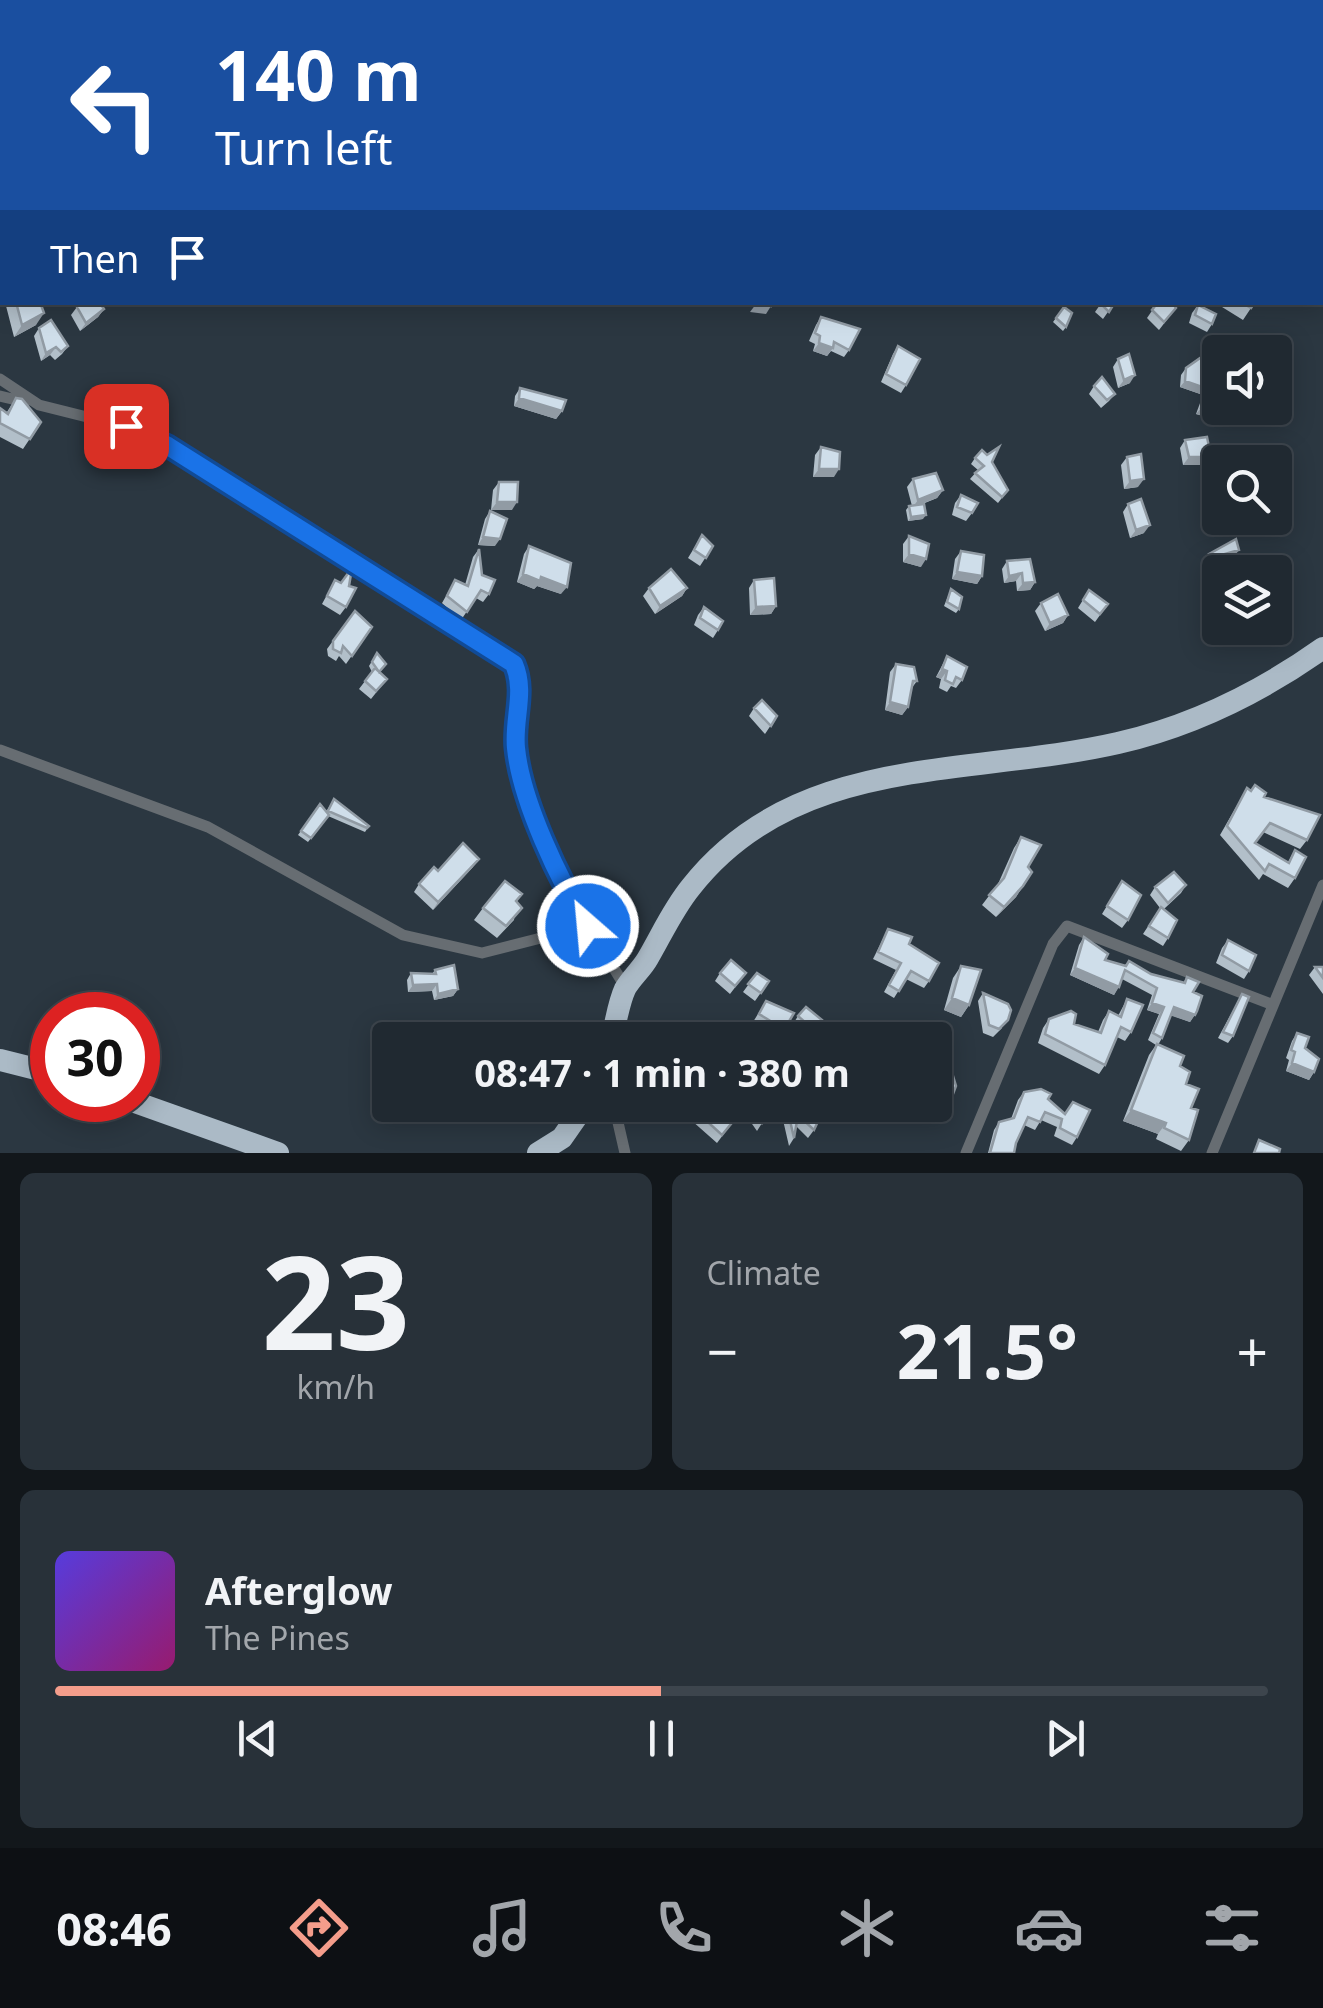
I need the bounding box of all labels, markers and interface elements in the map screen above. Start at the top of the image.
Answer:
text: 140 m [215,26,422,122]
icon: left [50,40,180,170]
text: Turn left [215,117,392,178]
icon: arrive [160,230,215,285]
text: Then [50,232,140,284]
map controls [1202,335,1292,645]
button: sound [1202,335,1292,425]
pin [84,384,169,469]
icon: arrive [99,399,154,454]
button: search [1202,445,1292,535]
button: layers [1202,555,1292,645]
position arrow [536,874,640,978]
speed limit sign: 30 [30,992,160,1122]
text: 08:47 · 1 min · 380 m [474,1046,850,1098]
text: 23 [261,1211,410,1388]
text: Climate [707,1251,821,1294]
text: 21.5° [896,1299,1078,1401]
text: − [707,1313,738,1388]
text: + [1237,1313,1268,1388]
text: km/h [296,1365,375,1408]
text: Afterglow [205,1564,393,1616]
text: The Pines [205,1616,350,1659]
icon: previous [230,1711,285,1766]
icon: pause [634,1711,689,1766]
icon: next [1038,1711,1093,1766]
icon: directions [284,1893,354,1963]
icon: music [467,1893,537,1963]
icon: phone [649,1893,719,1963]
icon: climate [832,1893,902,1963]
icon: car [1014,1893,1084,1963]
icon: filters [1197,1893,1267,1963]
text: 08:46 [56,1898,172,1959]

